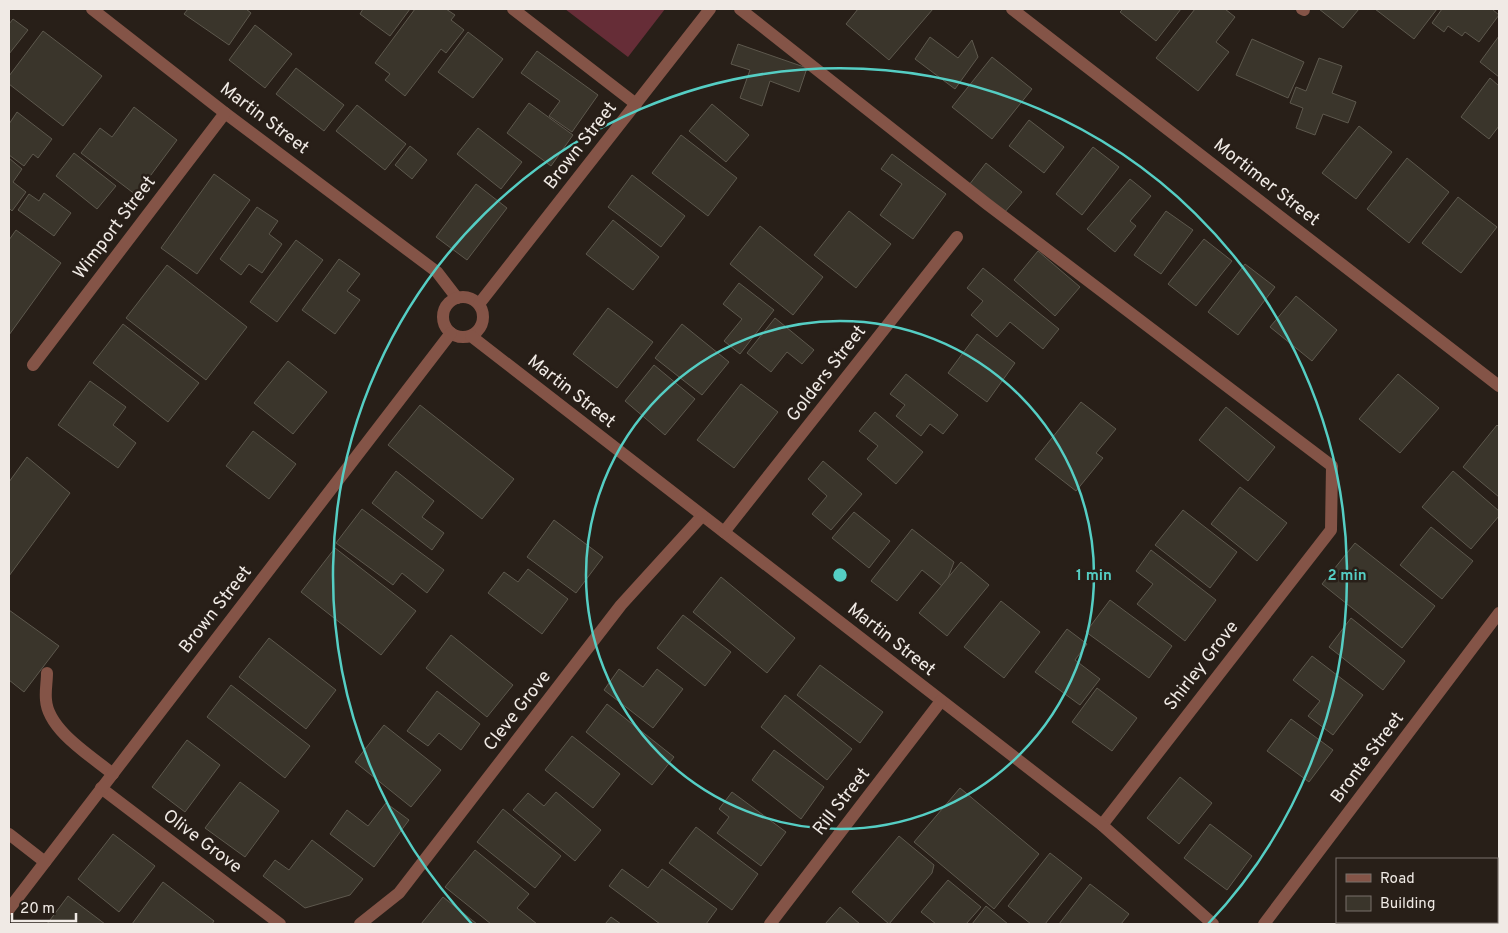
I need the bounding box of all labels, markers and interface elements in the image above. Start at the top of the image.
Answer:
street label: Martin Street [215,78,313,160]
street label: Brown Street [540,98,622,194]
street label: Mortimer Street [1208,134,1324,232]
street label: Wimport Street [69,172,161,284]
street label: Golders Street [782,321,872,427]
street label: Martin Street [522,350,620,434]
street label: Brown Street [175,562,257,658]
centre of rings [831,566,849,584]
text: 1 min [1076,567,1112,586]
text: 2 min [1327,567,1367,586]
street label: Martin Street [842,598,940,682]
street label: Shirley Grove [1160,616,1244,716]
street label: Cleve Grove [479,666,557,756]
street label: Bronte Street [1326,708,1410,808]
street label: Rill Street [808,763,876,841]
street label: Olive Grove [158,805,246,879]
legend [1336,858,1498,923]
text: Road [1380,870,1415,889]
scale bar [12,890,76,922]
text: Building [1380,895,1435,914]
text: 20 m [20,900,55,919]

